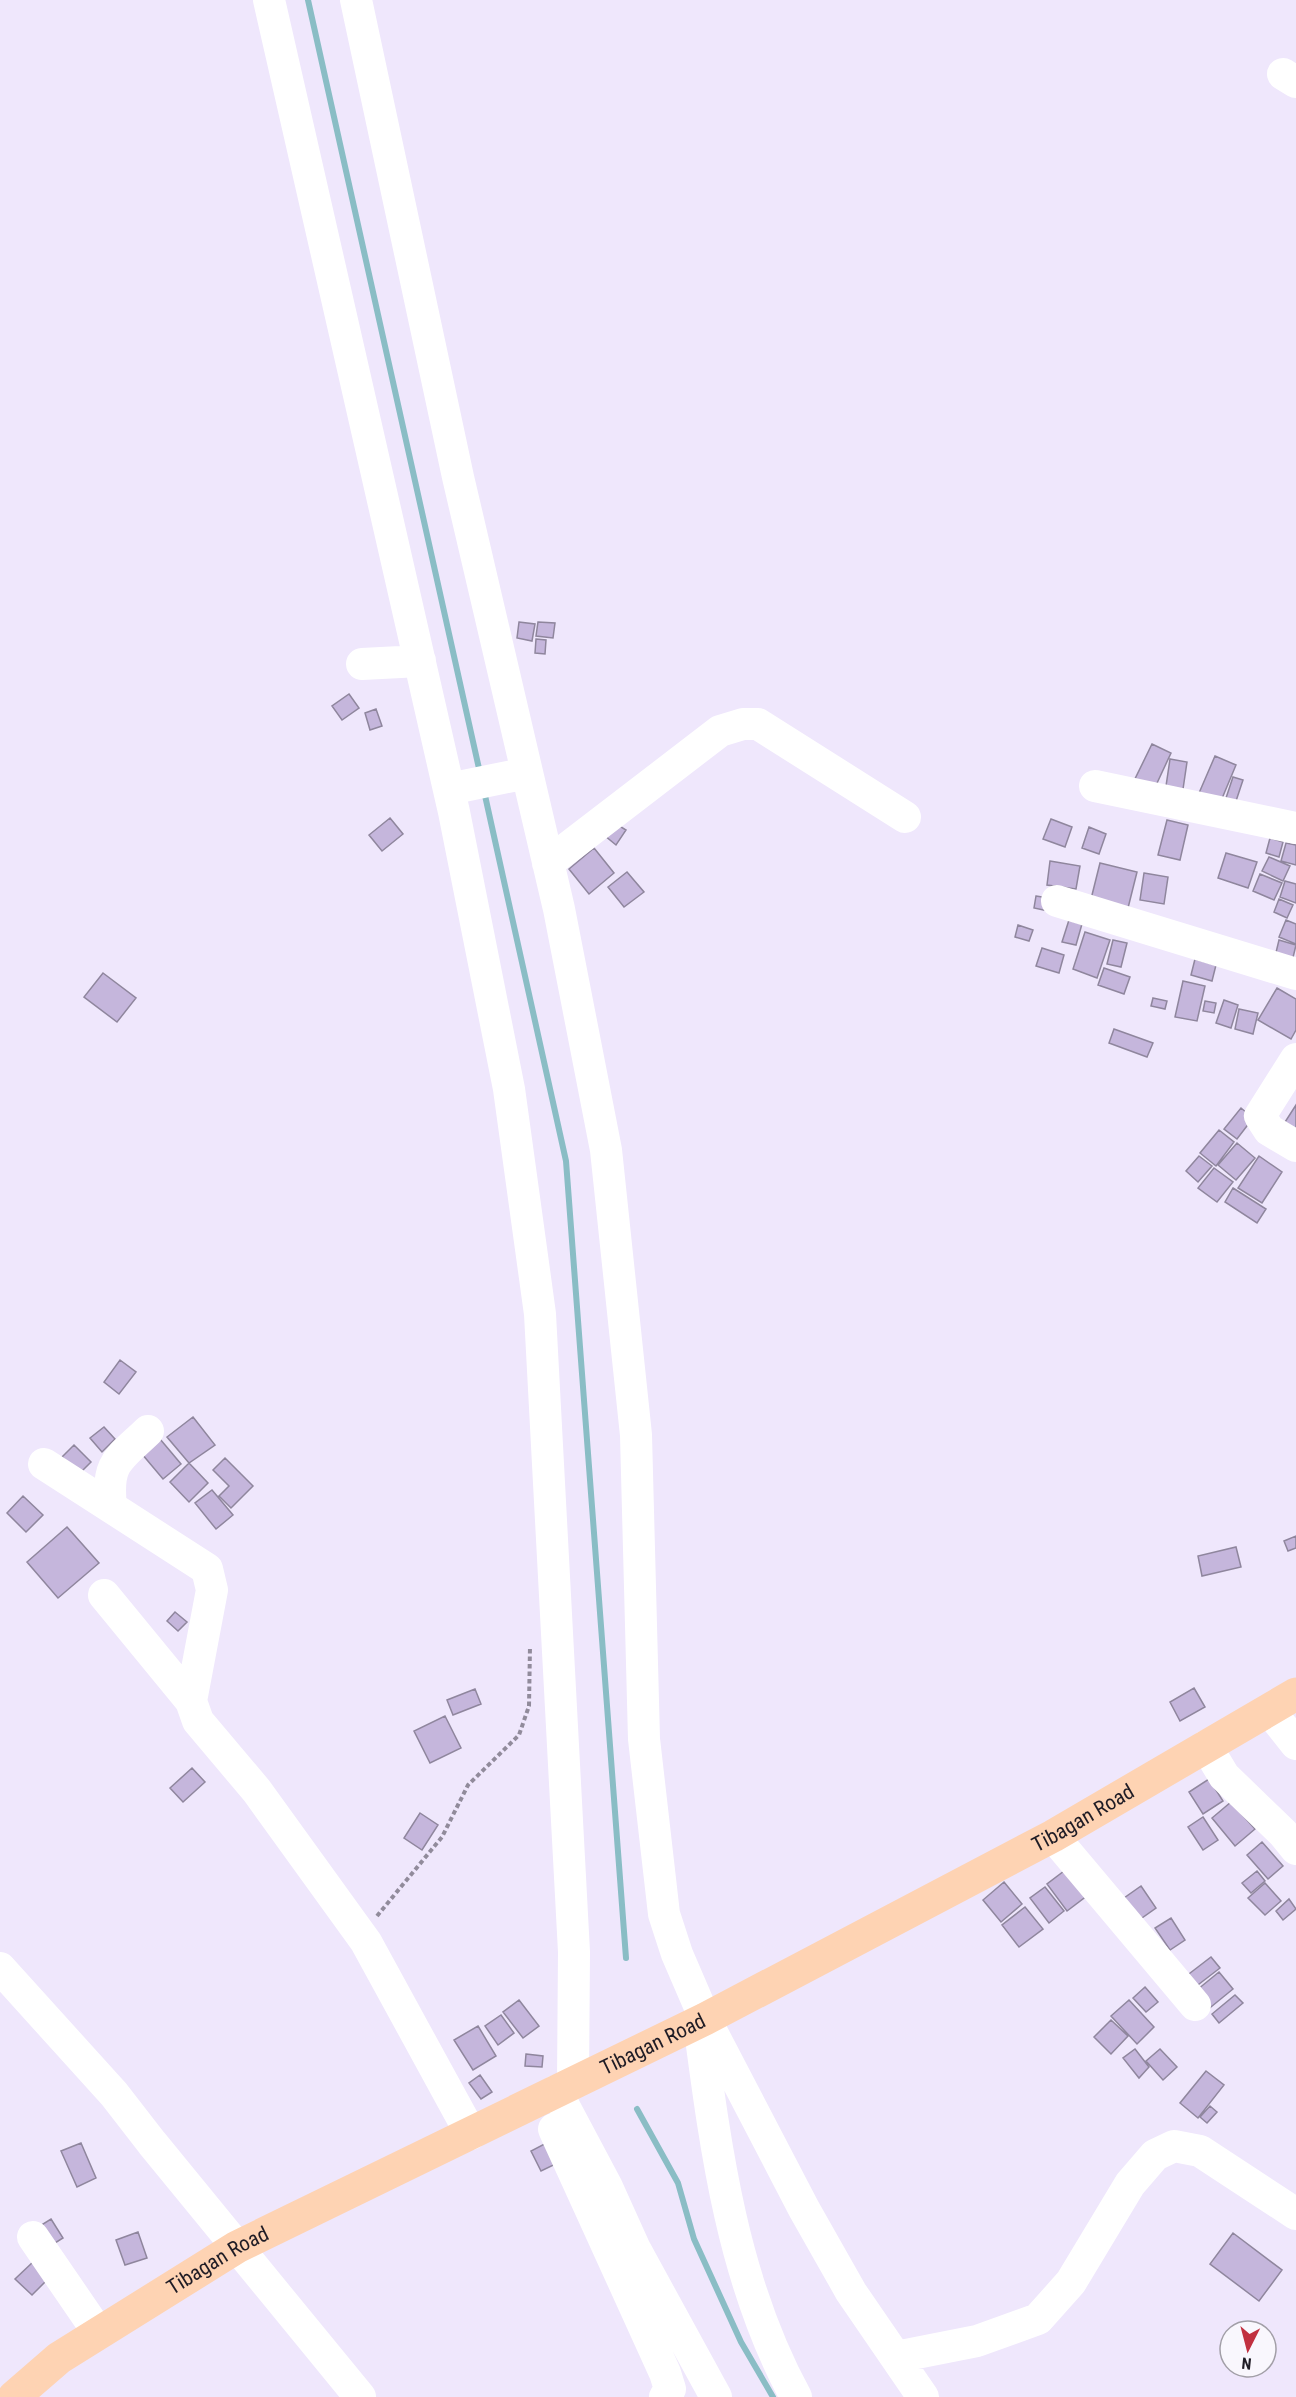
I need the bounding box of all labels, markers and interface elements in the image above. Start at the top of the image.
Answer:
street label: Tibagan Road [1028,1779,1138,1857]
street label: Tibagan Road [597,2009,709,2080]
street label: Tibagan Road [163,2222,272,2300]
north arrow [1218,2319,1278,2379]
text: N [1241,2353,1252,2373]

